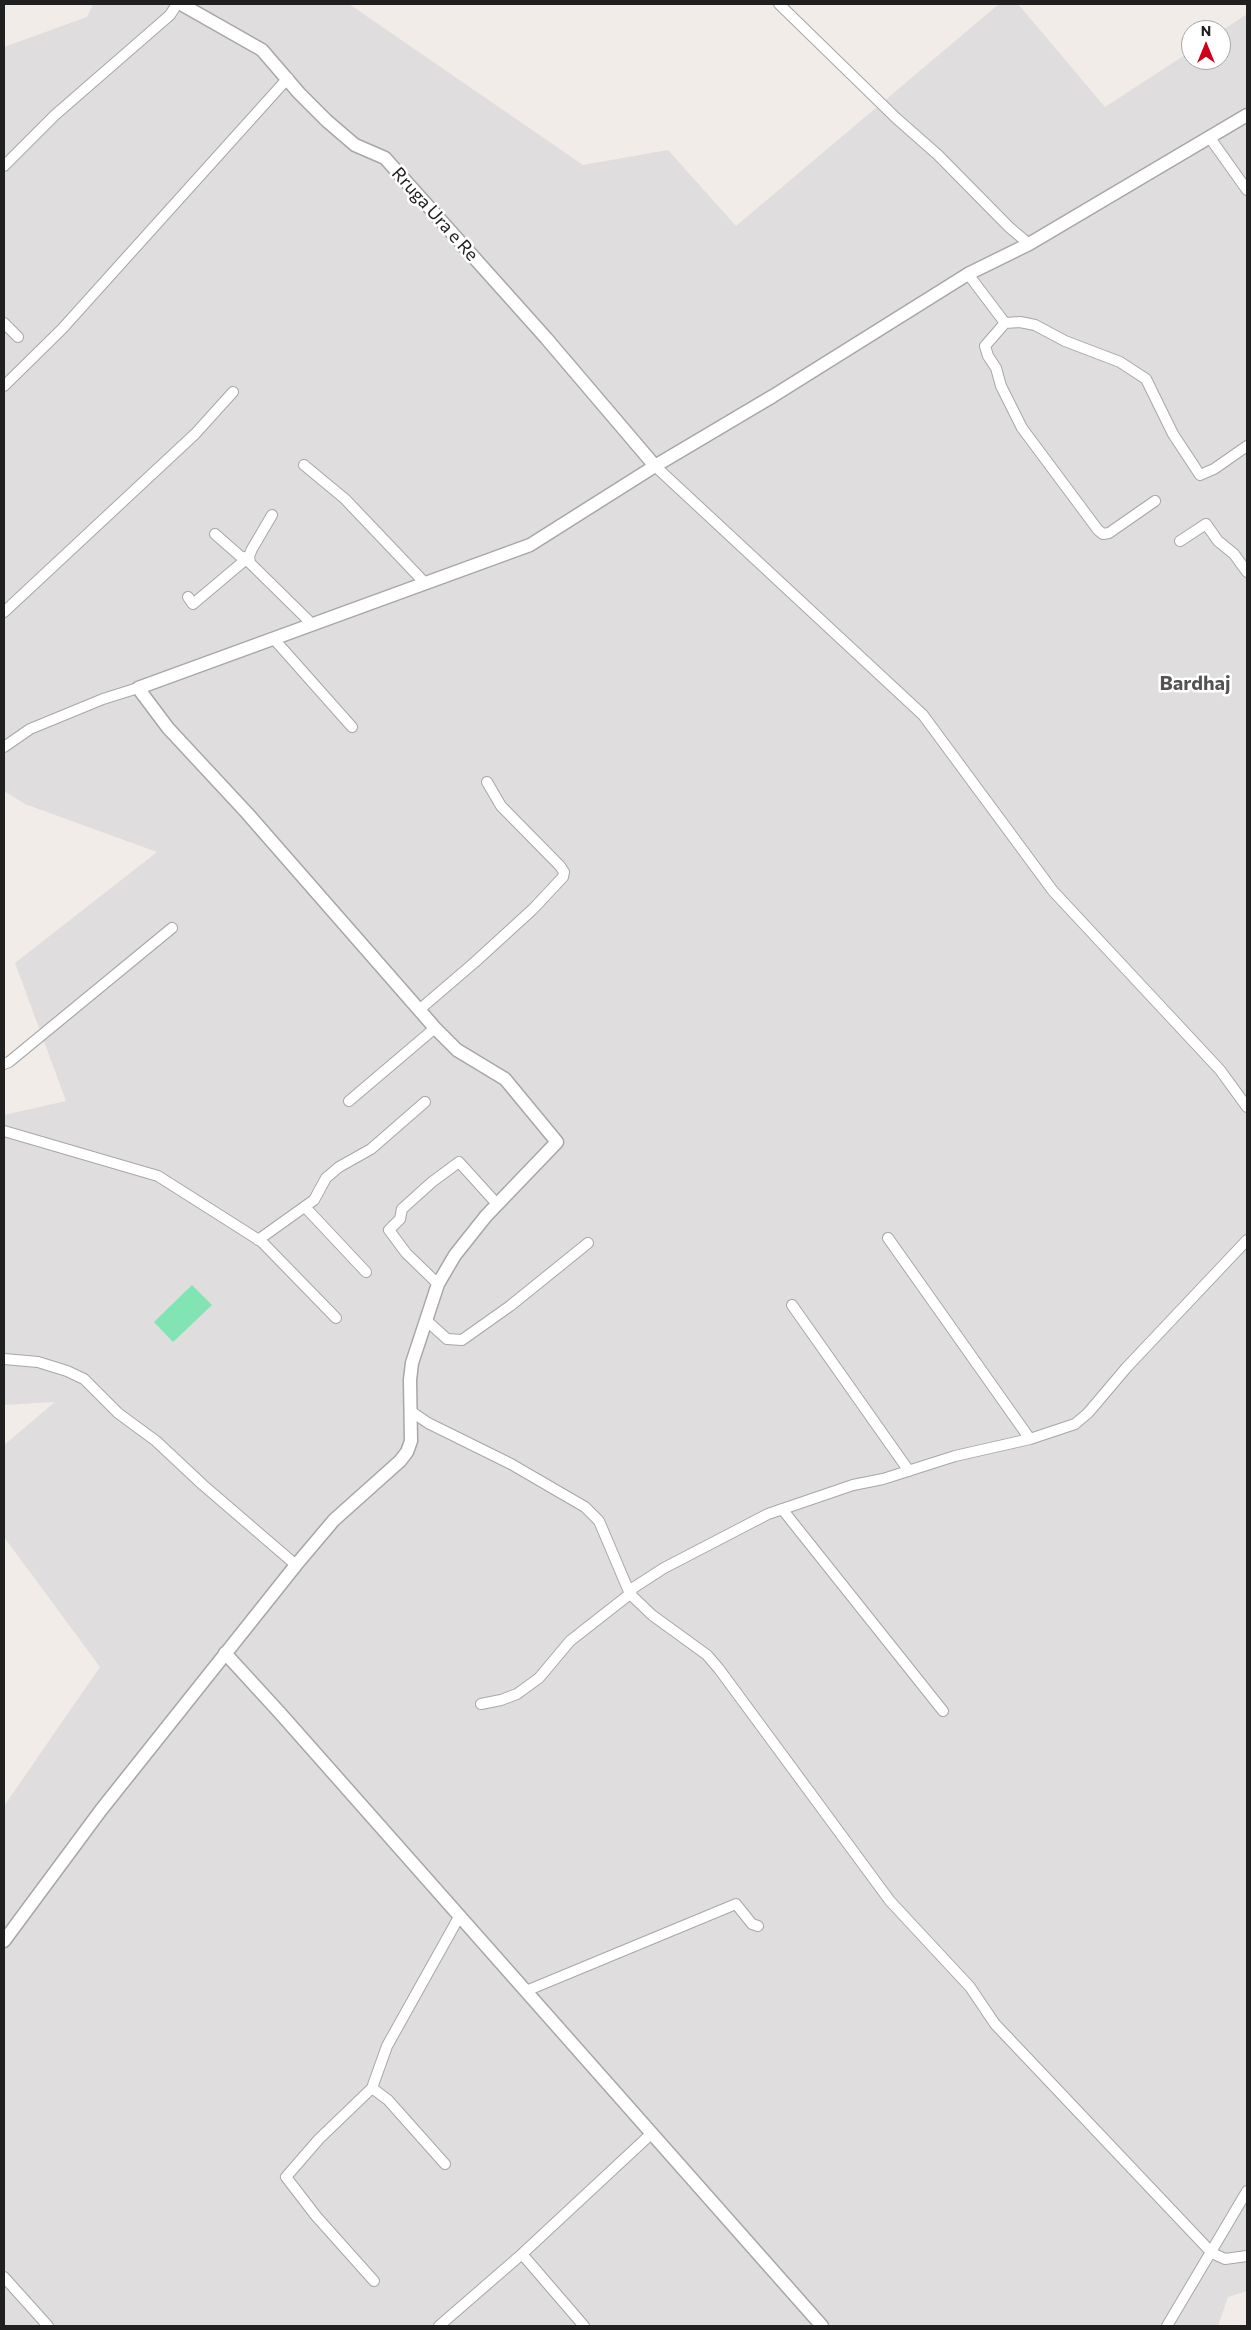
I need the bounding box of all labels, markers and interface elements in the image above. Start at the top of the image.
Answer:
north arrow [1181,20,1231,70]
text: N [1201,22,1211,39]
street label: Rruga Ura e Re [387,163,483,265]
district label: Bardhaj [1159,671,1231,695]

